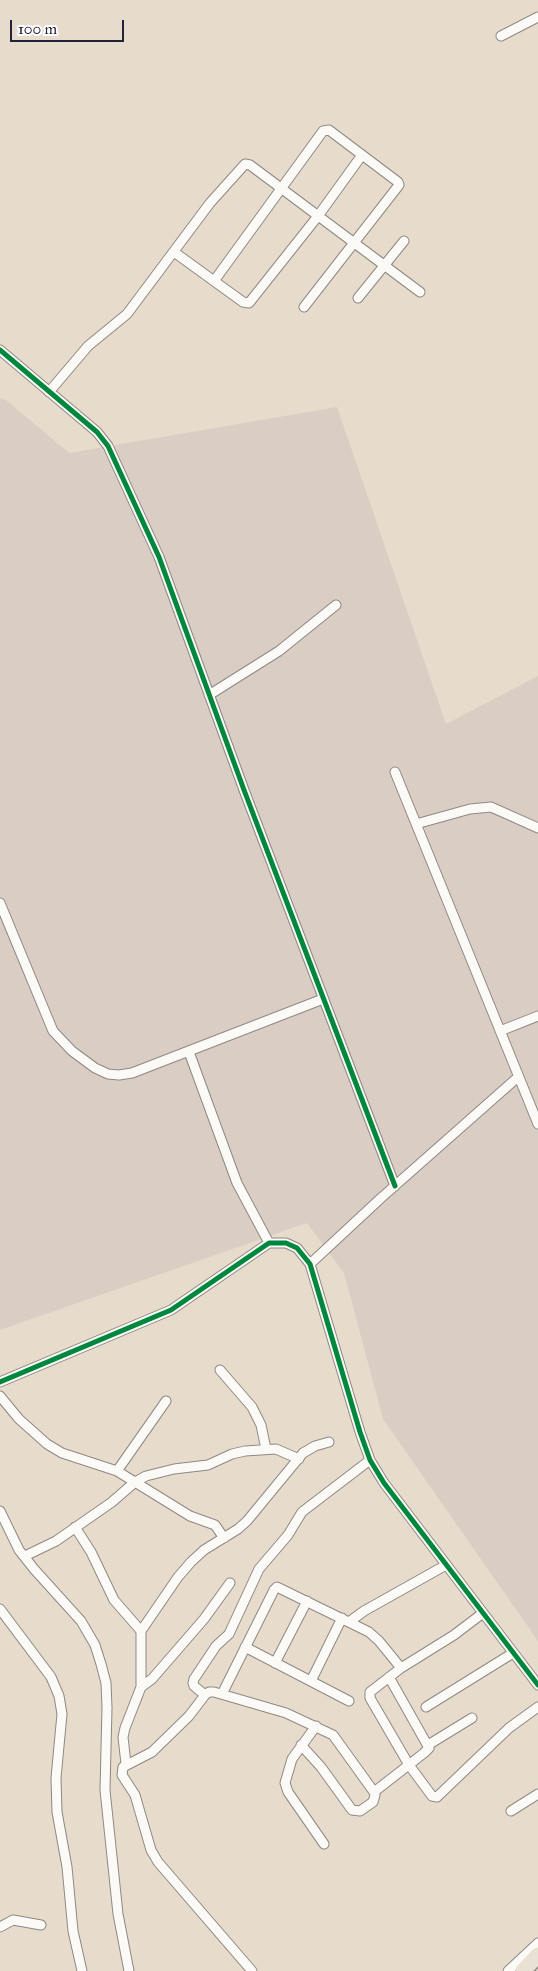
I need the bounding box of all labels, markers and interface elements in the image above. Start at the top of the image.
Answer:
scale bar [12,10,126,42]
text: 100 m [18,20,57,38]

